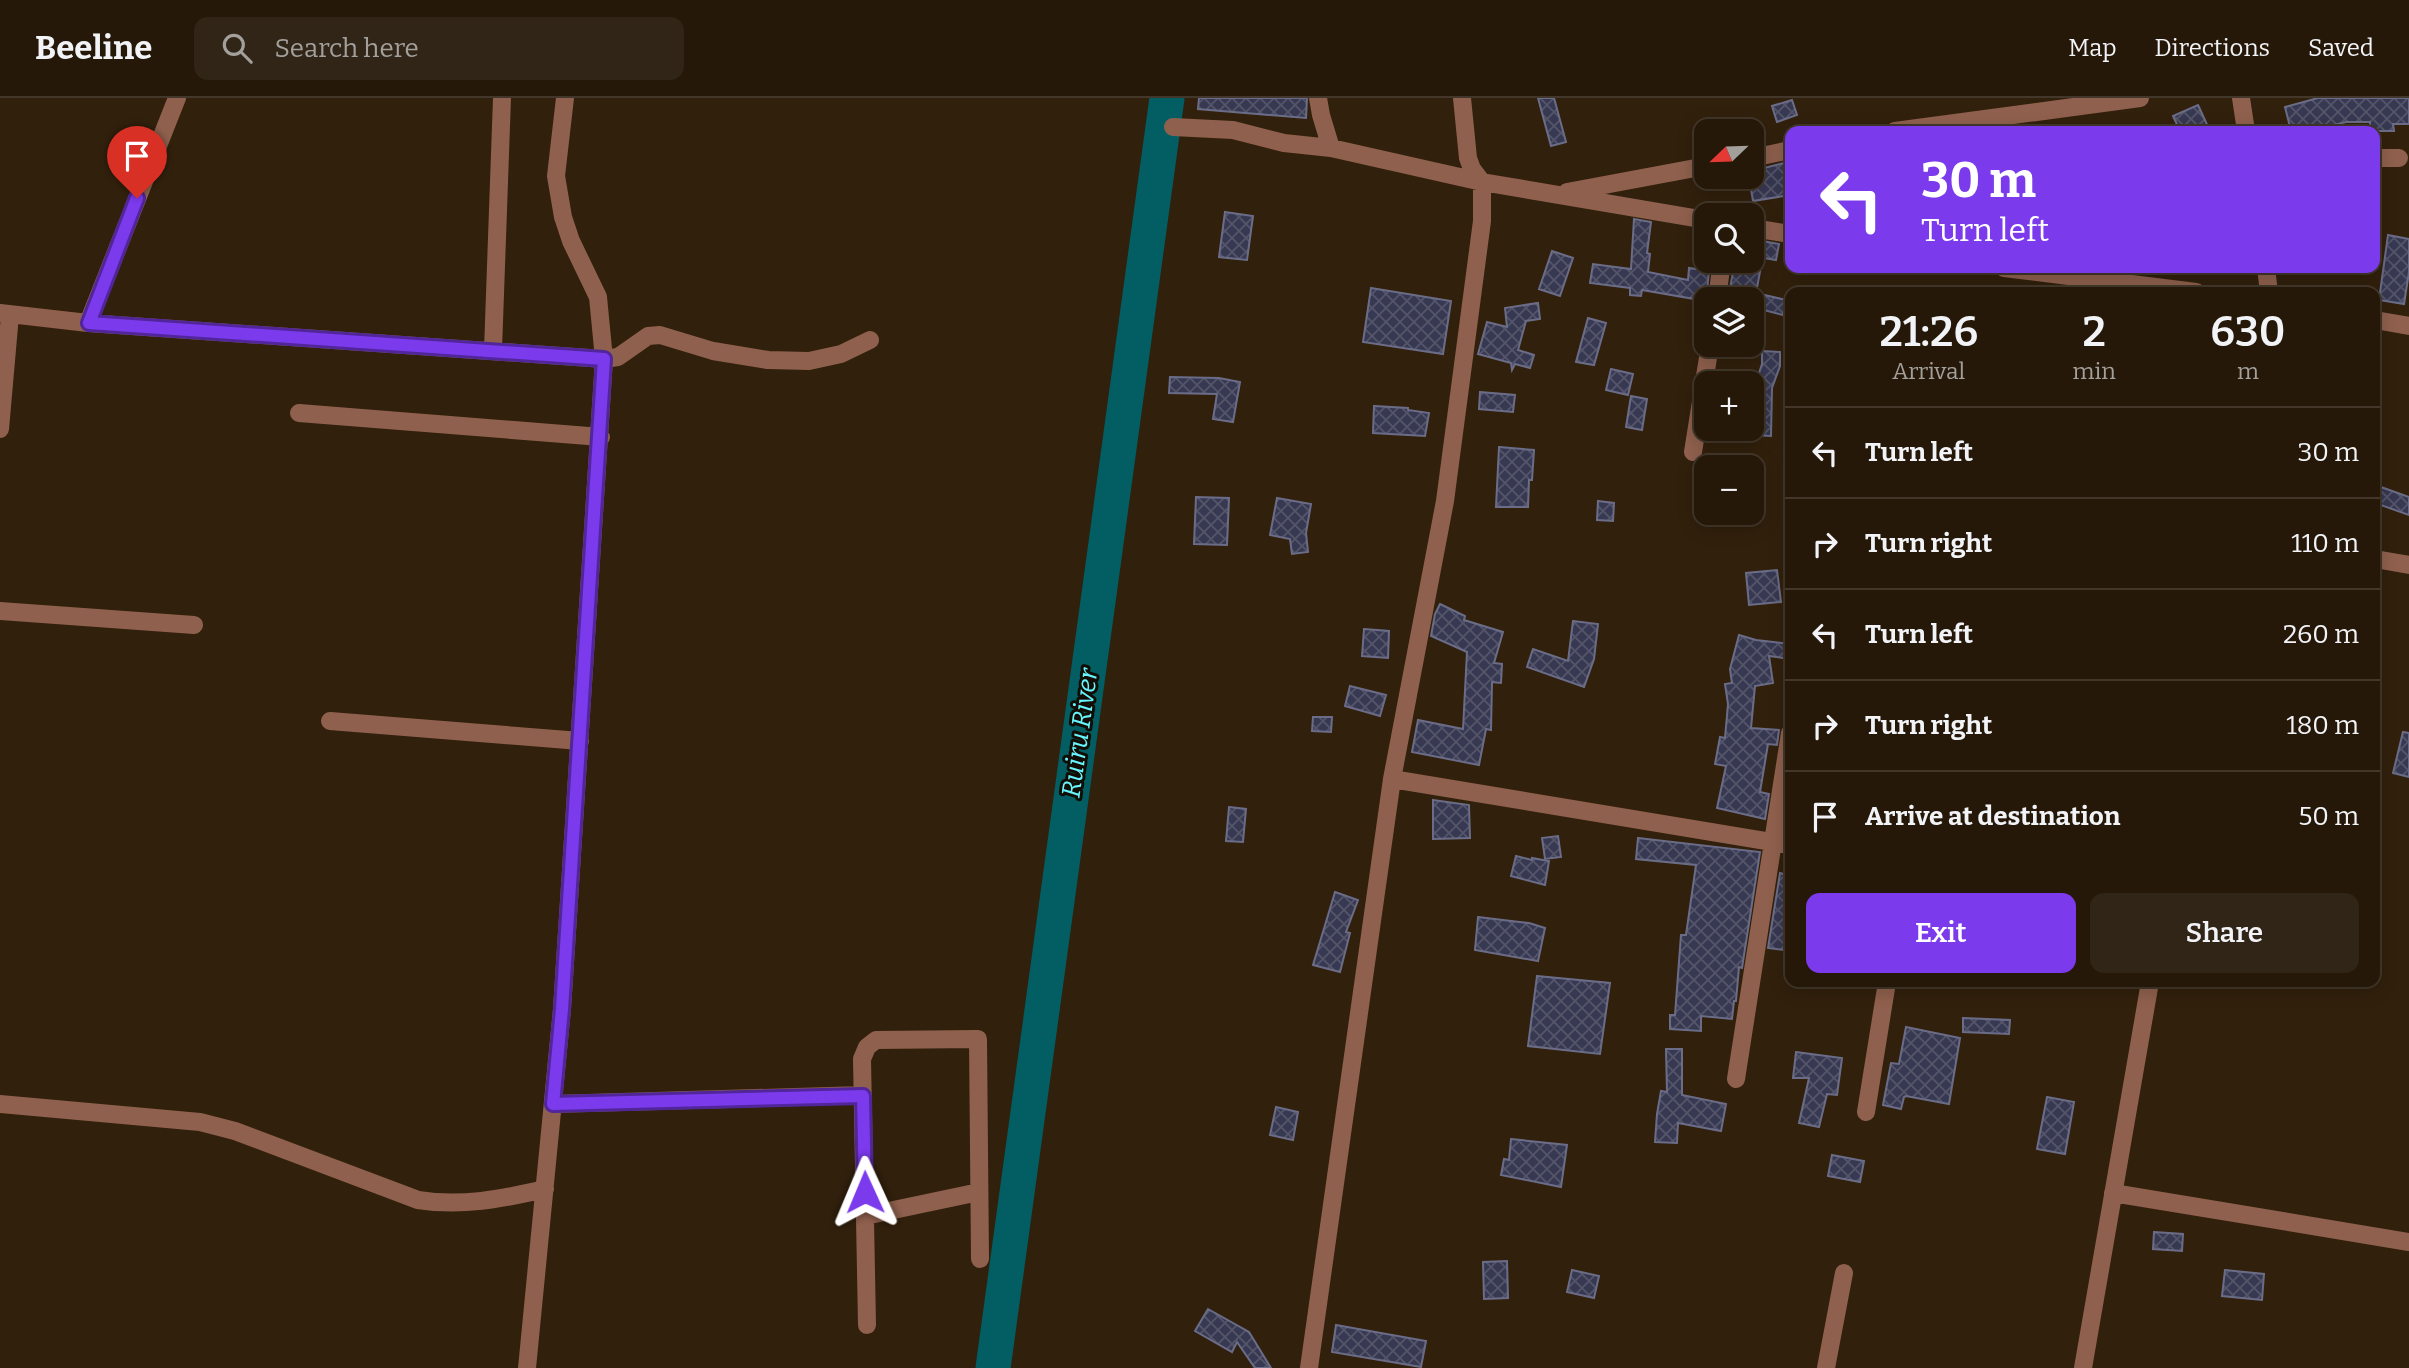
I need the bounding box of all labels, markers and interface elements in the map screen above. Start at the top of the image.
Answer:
search box [194,17,684,80]
text: Beeline [35,28,152,68]
icon: search [218,29,256,67]
text: Search here [274,33,419,64]
text: Map [2068,34,2117,62]
text: Directions [2155,34,2270,62]
text: Saved [2308,34,2374,62]
north arrow [1694,119,1764,189]
map controls [1694,119,1764,525]
pin [107,126,167,198]
icon: arrive [118,137,156,175]
text: 30 m [1921,151,2036,210]
icon: left [1806,154,1897,245]
button: search [1694,203,1764,273]
text: Turn left [1921,211,2049,249]
button: layers [1694,287,1764,357]
text: 21:26 [1879,307,1978,357]
text: 2 [2083,307,2106,357]
text: 630 [2210,307,2286,357]
text: Arrival [1892,357,1965,385]
text: min [2073,357,2116,385]
text: m [2237,357,2259,385]
button: + [1694,371,1764,441]
icon: left [1806,434,1844,472]
text: Turn left [1865,437,1973,468]
text: 30 m [2298,437,2359,468]
button: − [1694,455,1764,525]
icon: right [1806,525,1844,563]
text: Turn right [1865,528,1992,559]
text: 110 m [2291,528,2359,559]
icon: left [1806,616,1844,654]
text: Turn left [1865,619,1973,650]
text: 260 m [2283,619,2359,650]
water label: Ruiru River [1056,665,1105,800]
icon: right [1806,707,1844,745]
text: Turn right [1865,710,1992,741]
text: 180 m [2286,710,2359,741]
icon: arrive [1806,798,1844,836]
text: Arrive at destination [1865,801,2120,832]
text: 50 m [2298,801,2359,832]
button: Exit [1806,893,2076,973]
button: Share [2090,893,2359,973]
position arrow [828,1155,902,1229]

